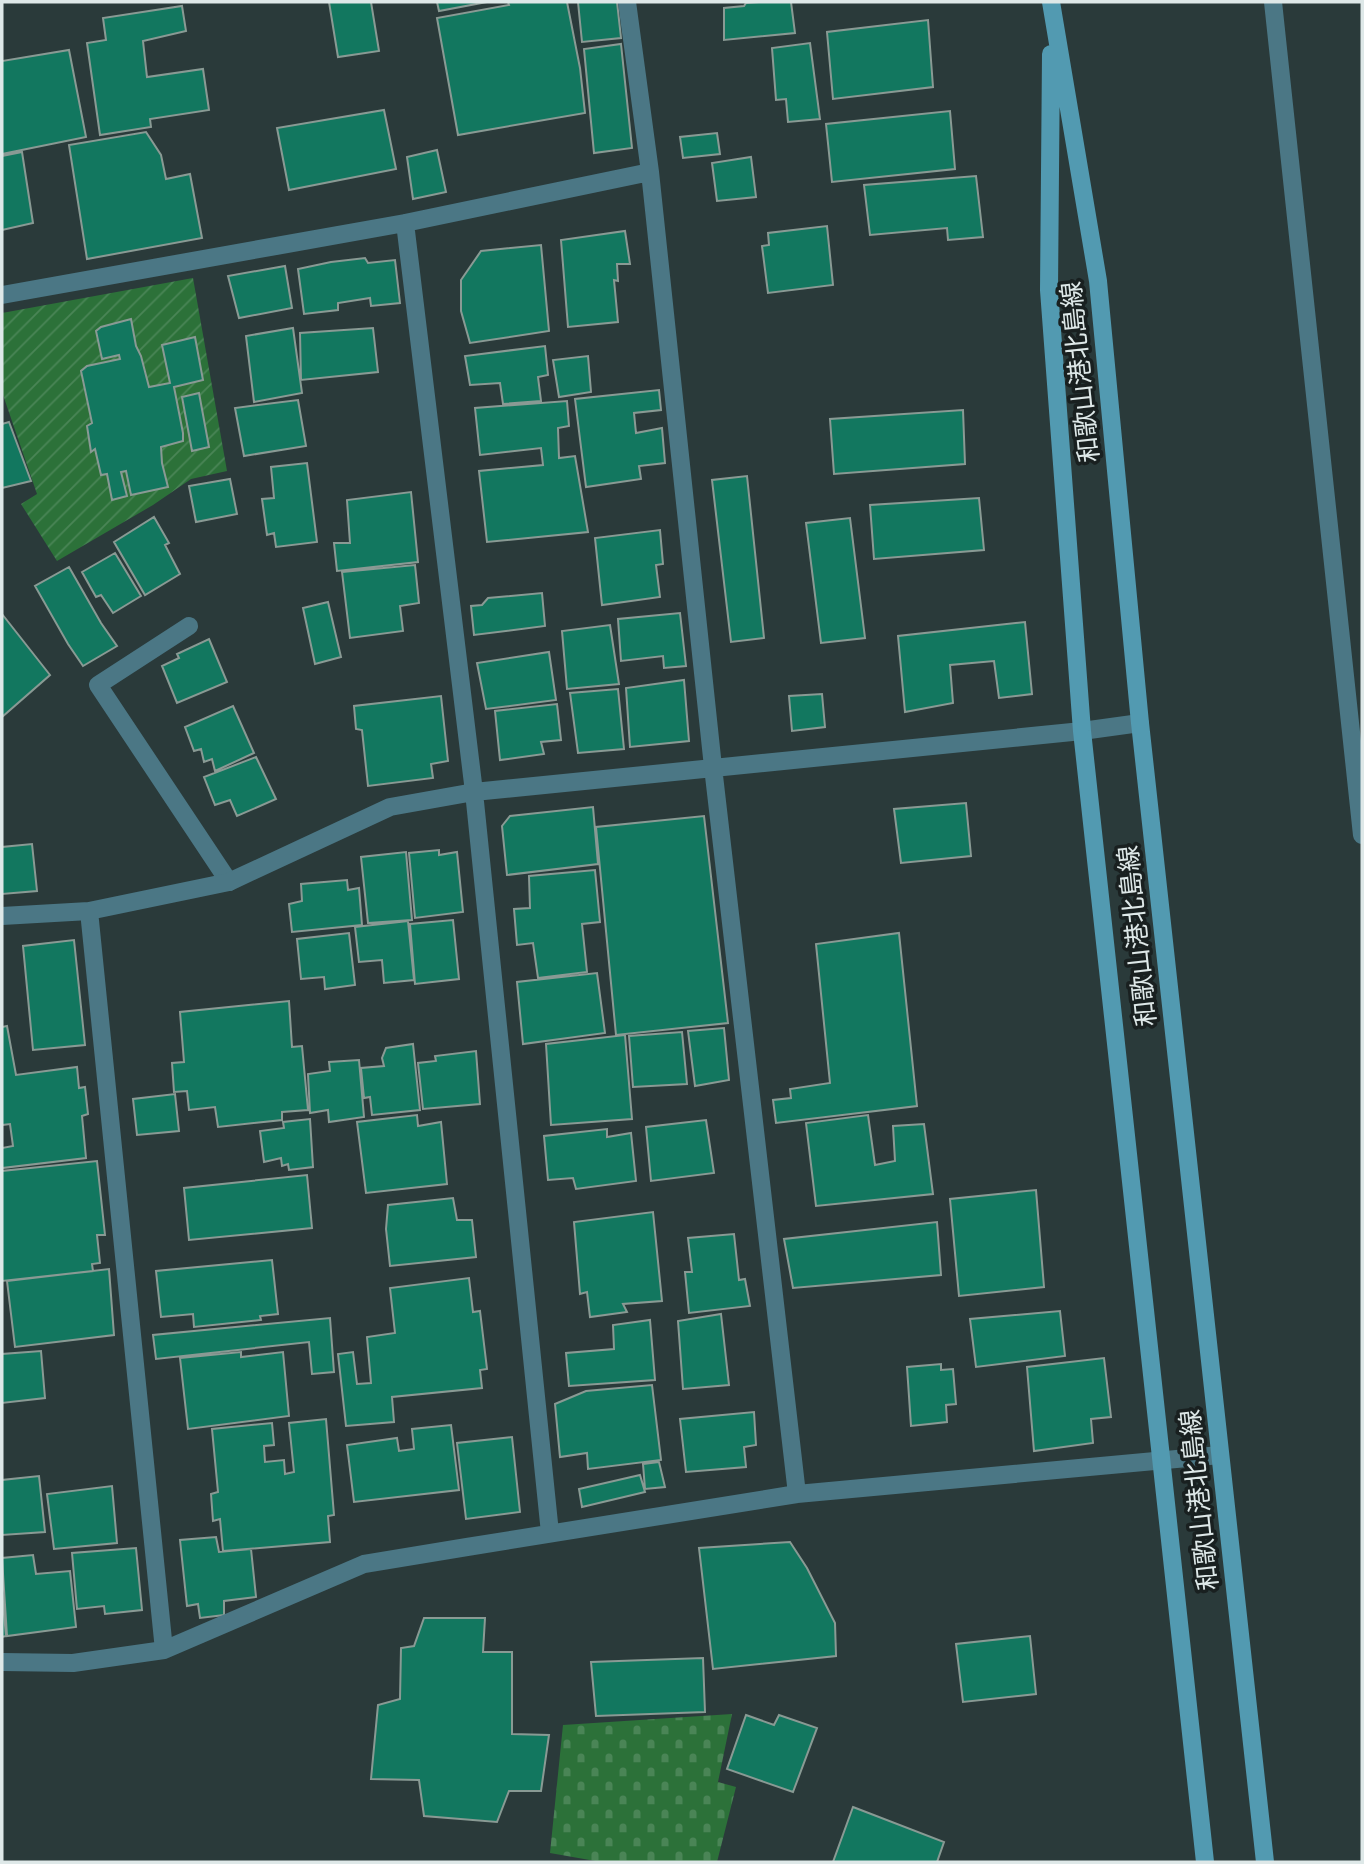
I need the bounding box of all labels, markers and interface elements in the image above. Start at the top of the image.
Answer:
street label: 和歌山港北島線 [1055,280,1105,464]
street label: 和歌山港北島線 [1112,844,1162,1028]
street label: 和歌山港北島線 [1174,1408,1224,1592]

